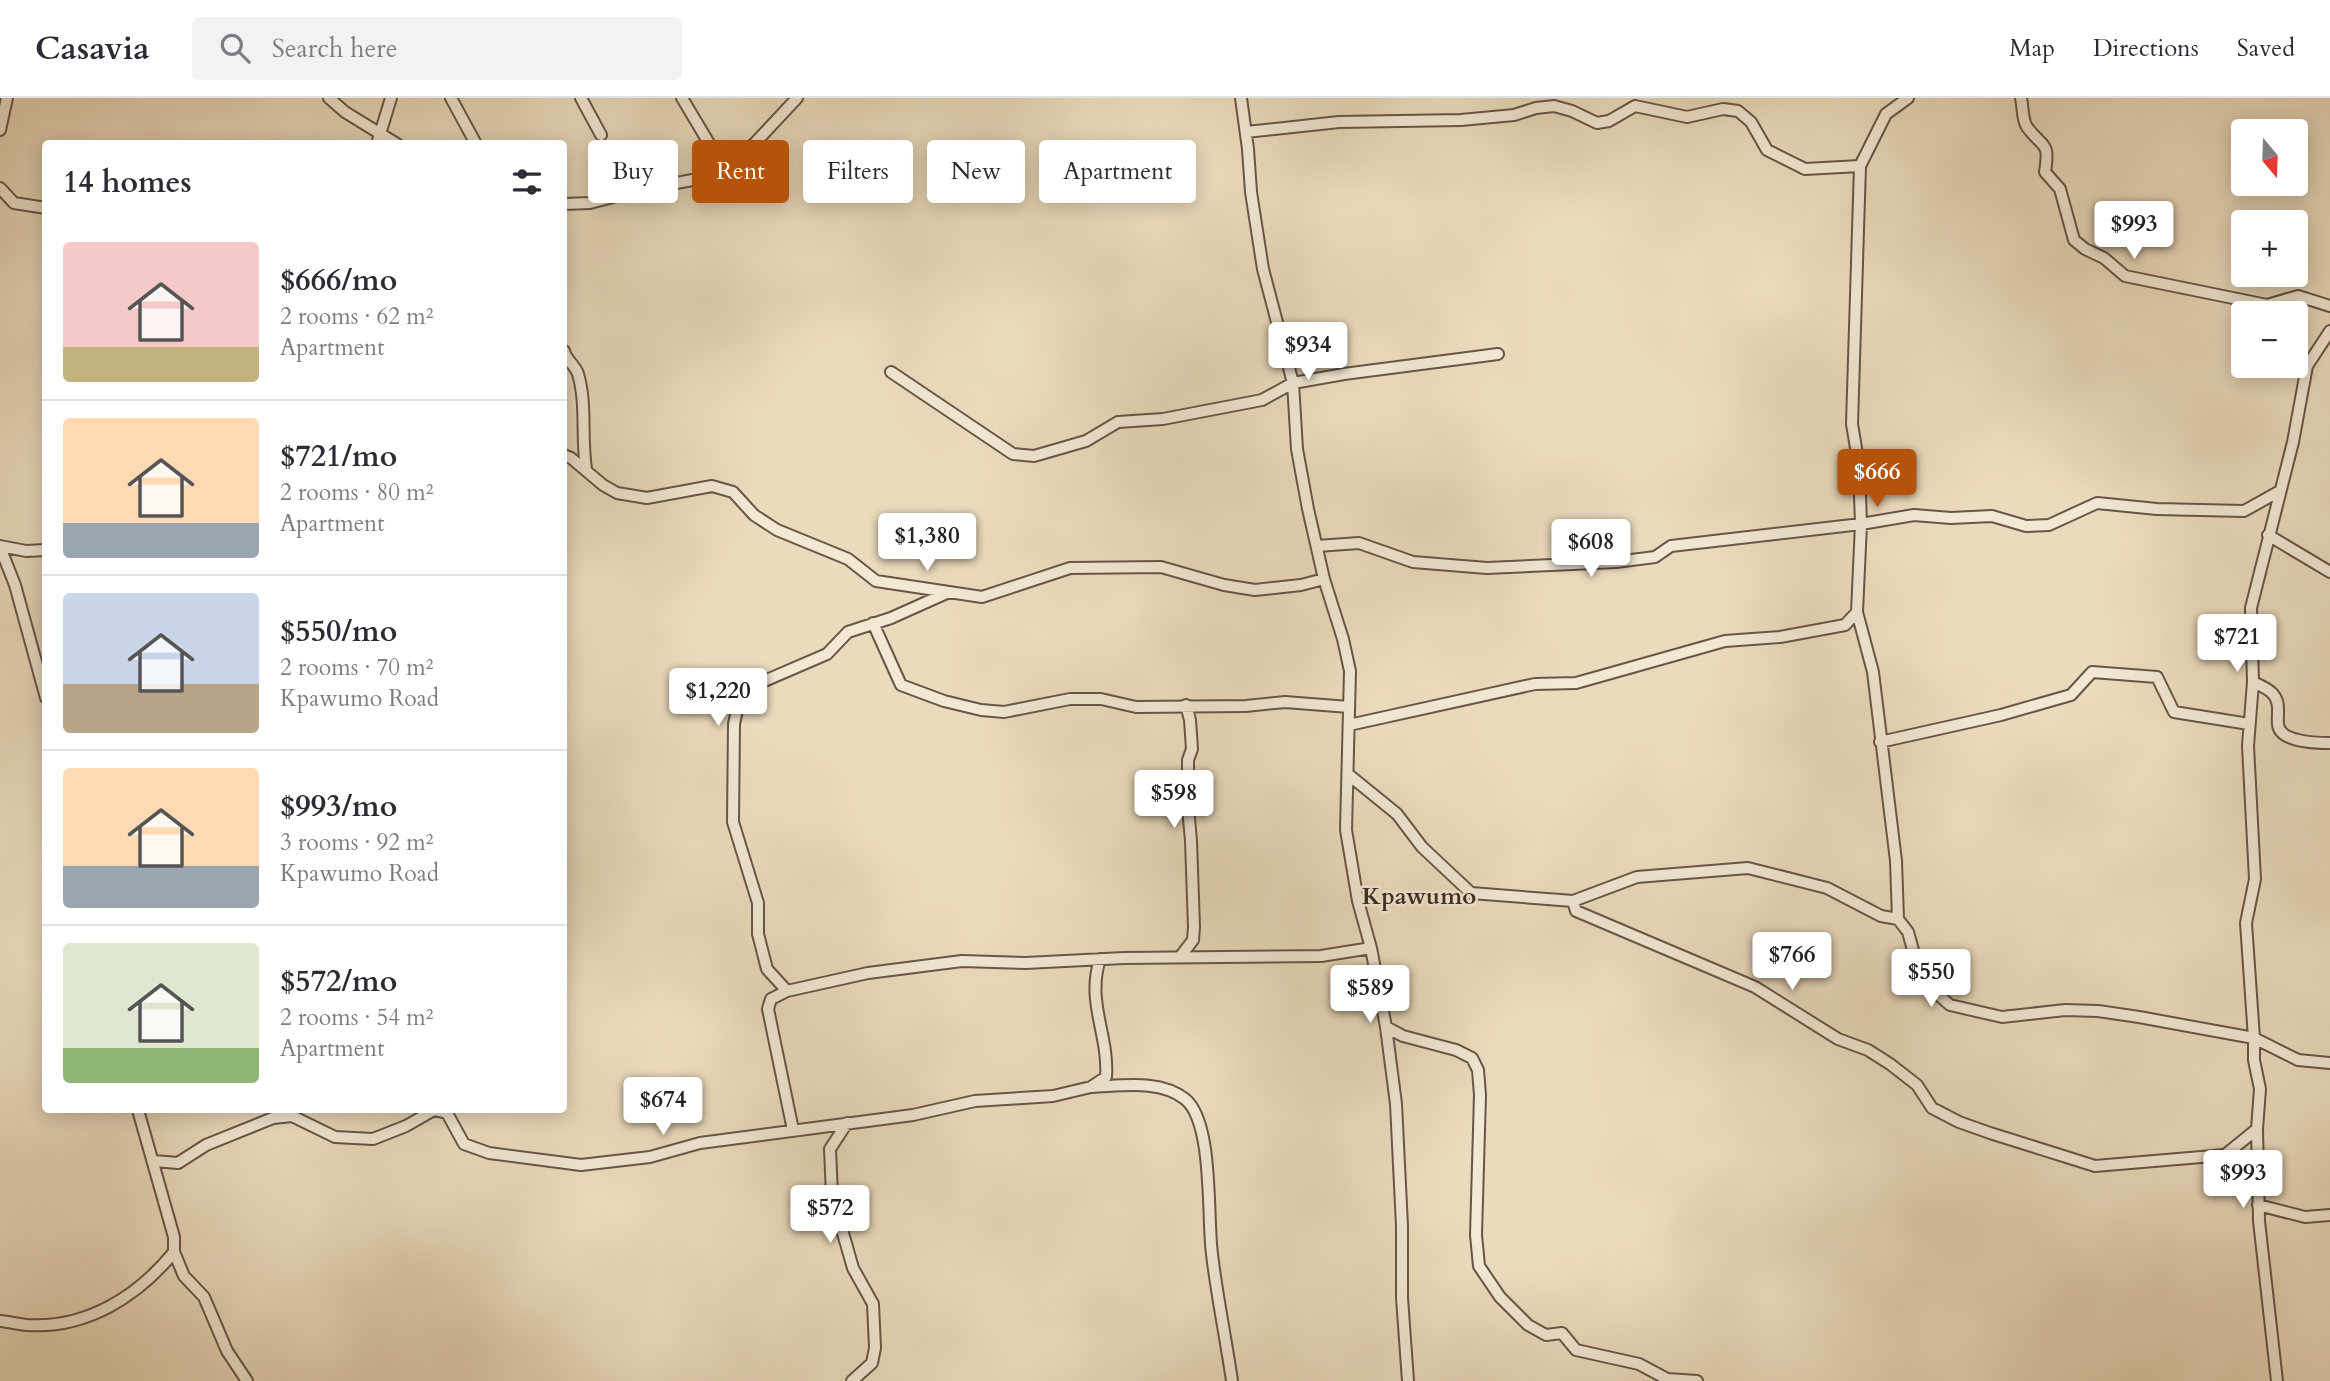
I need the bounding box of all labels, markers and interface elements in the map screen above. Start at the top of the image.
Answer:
search box [192,17,682,80]
text: Casavia [35,26,150,71]
icon: search [216,29,254,67]
text: Search here [272,31,398,66]
text: Map [2009,32,2055,65]
text: Directions [2093,32,2199,65]
text: Saved [2237,32,2295,65]
north arrow [2231,119,2308,196]
map controls [2231,119,2308,378]
chip: Buy [588,140,678,203]
chip: Rent [692,140,789,203]
chip: Filters [803,140,913,203]
chip: New [927,140,1025,203]
chip: Apartment [1039,140,1196,203]
text: 14 homes [63,162,192,203]
icon: filters [508,163,546,201]
pin: $993 [2093,202,2175,261]
text: $993 [2110,208,2158,239]
button: + [2231,210,2308,287]
text: $666/mo [280,260,397,301]
icon: home [119,270,203,354]
text: 2 rooms · 62 m² [280,301,433,332]
button: − [2231,301,2308,378]
pin: $934 [1267,322,1349,382]
text: $934 [1284,329,1332,360]
text: Apartment [280,332,384,363]
text: $721/mo [280,436,397,477]
icon: home [119,446,203,530]
pin: $666 [1836,450,1918,509]
text: $666 [1853,456,1901,487]
text: 2 rooms · 80 m² [280,477,433,508]
text: Apartment [280,508,384,539]
pin: $1,380 [870,514,984,573]
pin: $608 [1550,519,1632,579]
text: $1,380 [894,520,960,551]
text: $608 [1567,526,1615,557]
text: $550/mo [280,611,397,652]
pin: $721 [2196,614,2278,674]
icon: home [119,621,203,705]
text: $721 [2213,621,2261,652]
text: 2 rooms · 70 m² [280,652,433,683]
pin: $1,220 [661,668,775,728]
text: $1,220 [685,675,751,706]
text: Kpawumo Road [280,683,439,714]
pin: $598 [1133,770,1215,830]
text: $598 [1150,777,1198,808]
text: $993/mo [280,786,397,827]
icon: home [119,796,203,880]
text: 3 rooms · 92 m² [280,827,433,858]
text: Kpawumo Road [280,858,439,889]
district label: Kpawumo [1362,880,1476,913]
pin: $766 [1751,932,1833,992]
text: $766 [1768,939,1816,970]
pin: $550 [1890,950,1972,1009]
text: $550 [1907,956,1955,987]
text: $572/mo [280,961,397,1002]
pin: $589 [1329,965,1411,1025]
icon: home [119,971,203,1055]
text: $589 [1346,972,1394,1003]
text: 2 rooms · 54 m² [280,1002,433,1033]
text: Apartment [280,1033,384,1064]
pin: $674 [622,1077,704,1137]
text: $674 [639,1084,687,1115]
pin: $993 [2202,1150,2284,1210]
text: $993 [2219,1157,2267,1188]
pin: $572 [789,1186,871,1245]
text: $572 [806,1192,854,1223]

